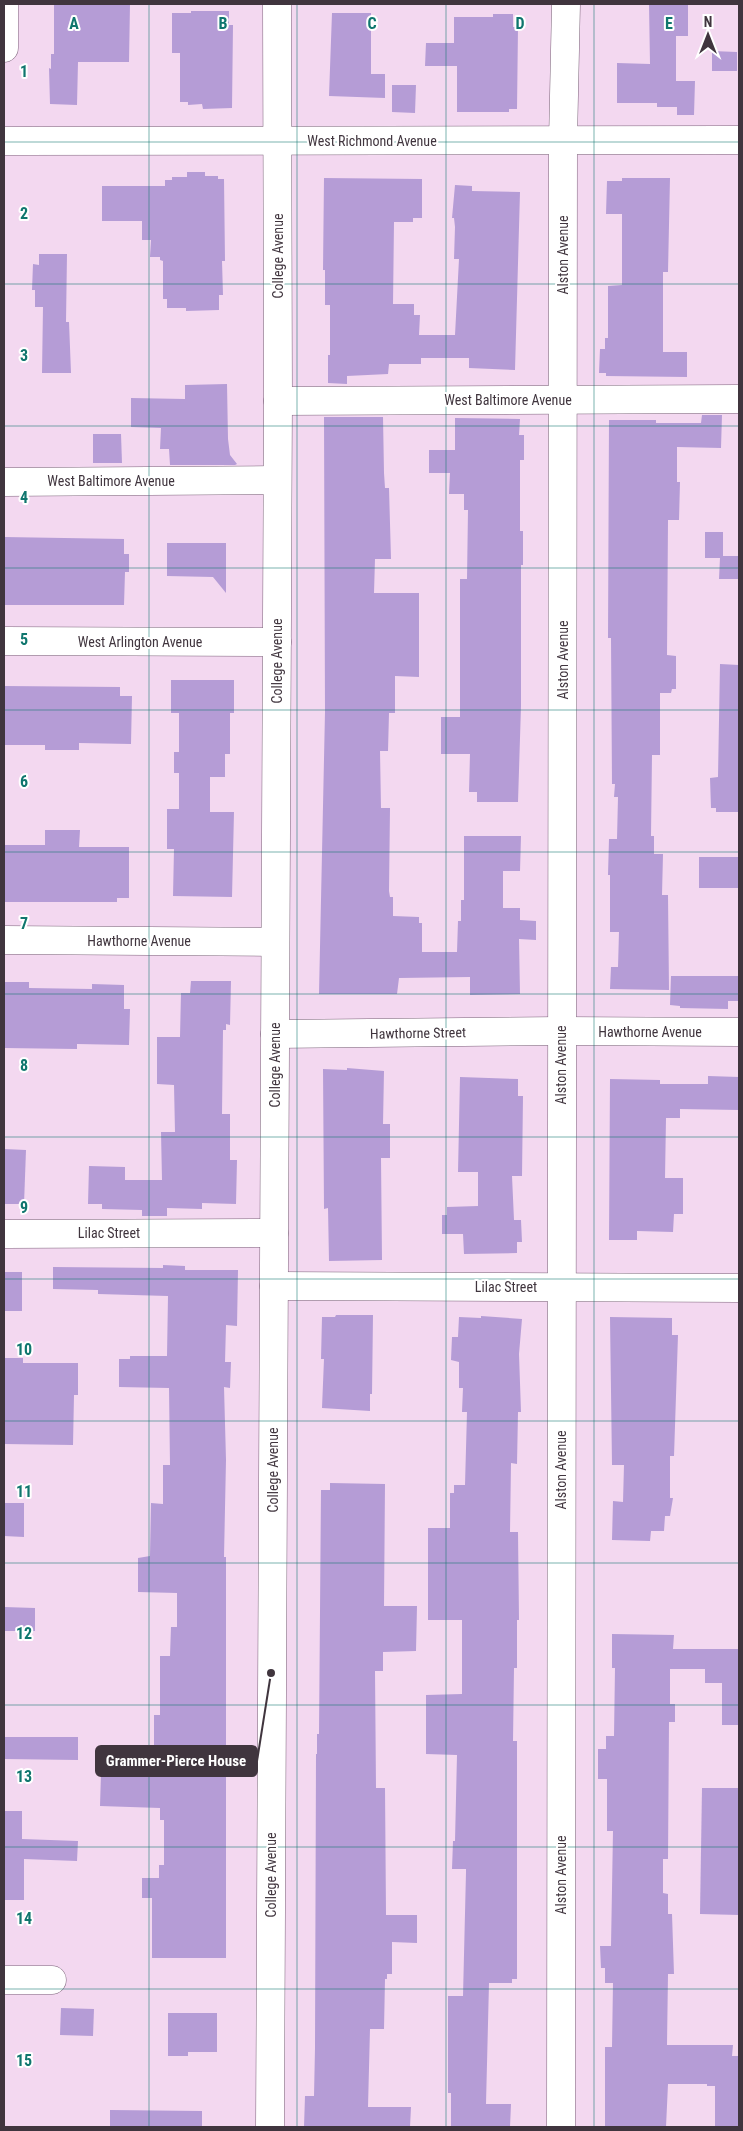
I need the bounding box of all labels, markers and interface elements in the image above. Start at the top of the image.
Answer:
north arrow [683,10,733,60]
text: A [69,14,79,33]
text: B [219,14,228,33]
text: C [367,14,377,33]
text: D [515,14,525,33]
text: E [665,14,673,33]
text: N [704,14,712,30]
text: 1 [20,62,28,81]
street label: West Richmond Avenue [307,133,437,149]
text: 2 [20,204,28,223]
street label: College Avenue [270,213,286,298]
street label: Alston Avenue [555,215,571,295]
text: 3 [20,346,28,365]
street label: West Baltimore Avenue [444,392,572,408]
street label: West Baltimore Avenue [47,473,175,489]
text: 4 [20,488,28,507]
street label: College Avenue [269,618,285,703]
street label: Alston Avenue [555,620,571,700]
text: 5 [20,630,28,649]
street label: West Arlington Avenue [78,634,203,650]
text: 6 [20,772,28,791]
text: 7 [20,914,28,933]
street label: Hawthorne Avenue [87,933,191,949]
street label: College Avenue [267,1022,283,1107]
street label: Hawthorne Street [370,1024,466,1042]
street label: Hawthorne Avenue [598,1024,702,1040]
street label: Alston Avenue [553,1025,569,1105]
text: 8 [20,1056,28,1075]
text: 9 [20,1198,28,1217]
street label: Lilac Street [78,1225,140,1241]
street label: Lilac Street [475,1279,537,1295]
text: 10 [16,1340,32,1359]
street label: College Avenue [265,1427,281,1512]
street label: Alston Avenue [553,1430,569,1510]
text: 11 [16,1482,32,1501]
text: 12 [16,1624,32,1643]
callout: Grammer-Pierce House [96,1746,257,1776]
text: Grammer-Pierce House [106,1752,246,1770]
text: 13 [16,1767,32,1786]
street label: College Avenue [263,1832,279,1917]
street label: Alston Avenue [553,1835,569,1915]
text: 14 [16,1909,32,1928]
text: 15 [16,2051,32,2070]

